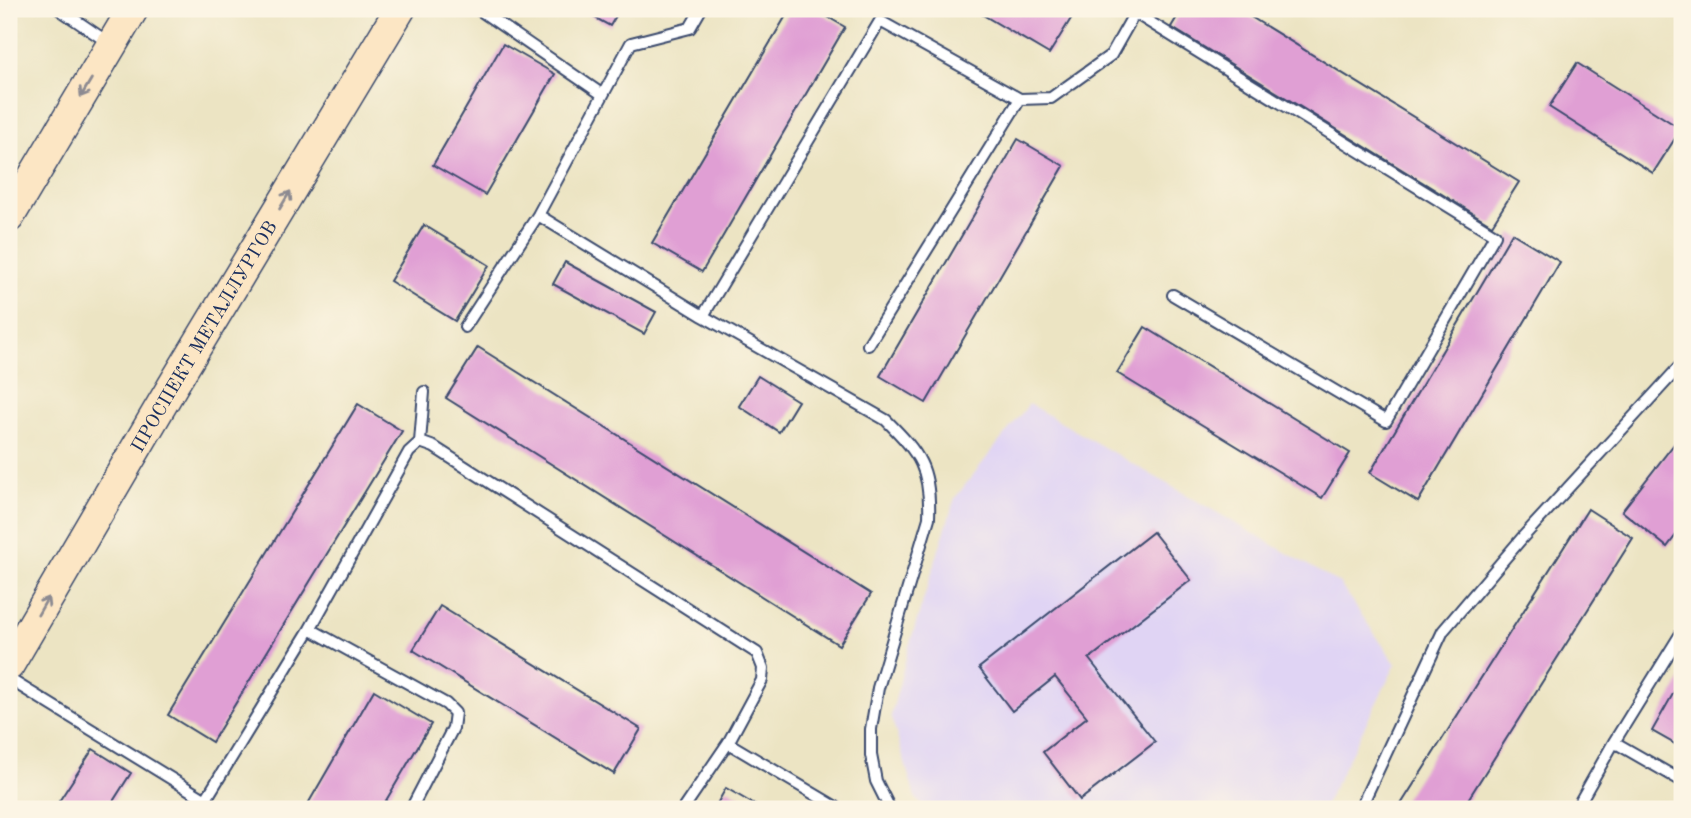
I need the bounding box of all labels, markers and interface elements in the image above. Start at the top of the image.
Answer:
one-way arrow [78,78,92,98]
one-way arrow [278,191,292,211]
street label: ПРОСПЕКТ МЕТАЛЛУРГОВ [129,218,282,456]
one-way arrow [36,597,50,617]

